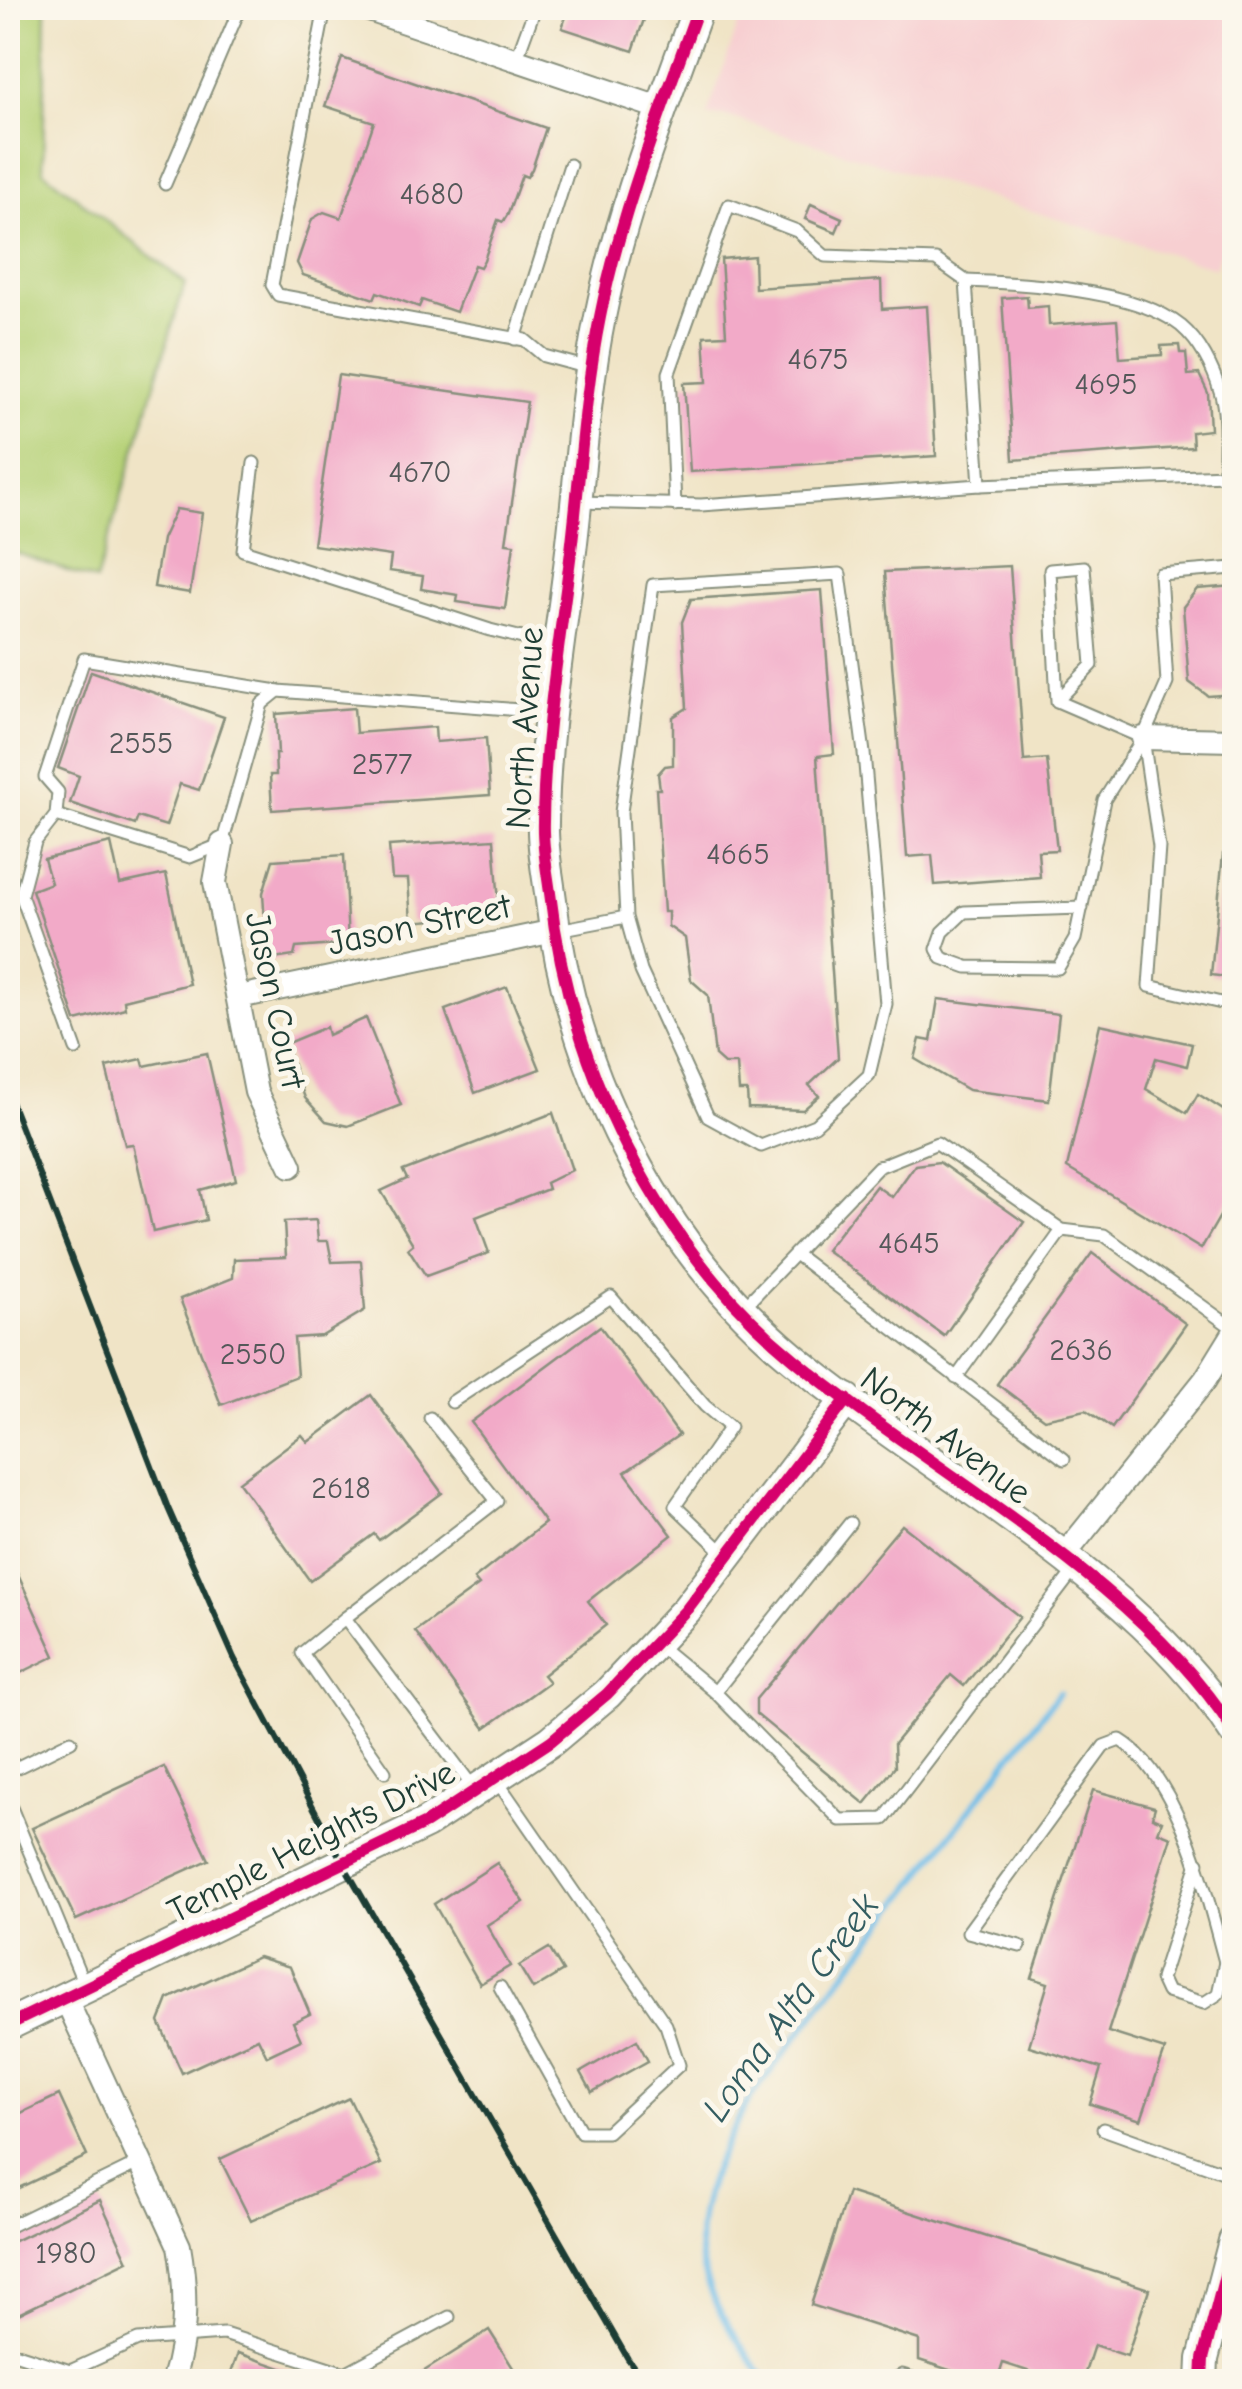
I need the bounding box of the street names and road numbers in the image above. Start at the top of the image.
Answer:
street label: North Avenue [497,626,552,830]
street label: Jason Street [324,885,515,964]
street label: Jason Court [237,908,314,1093]
street label: North Avenue [853,1358,1039,1513]
street label: Temple Heights Drive [161,1751,462,1932]

